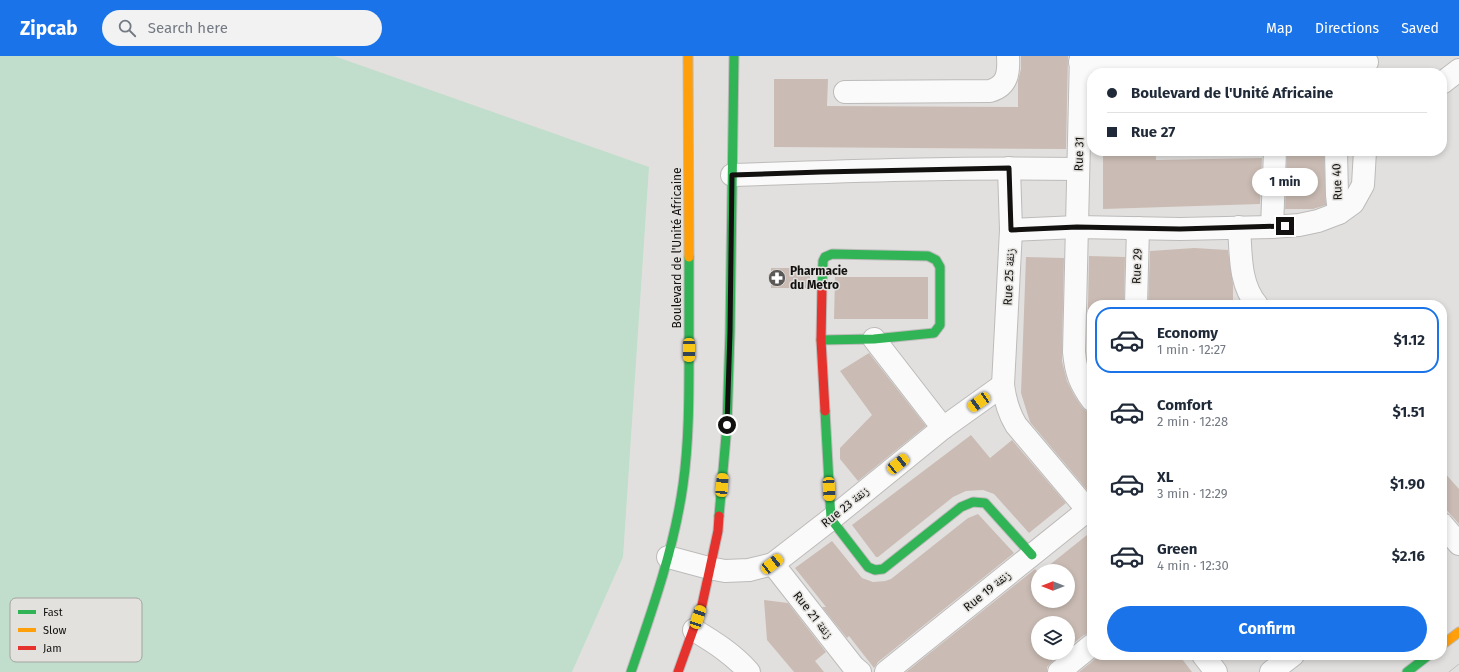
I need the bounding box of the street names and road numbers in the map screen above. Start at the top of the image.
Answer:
street label: Rue 31 [1071,136,1087,172]
street label: Rue 40 [1329,163,1345,201]
street label: Boulevard de l'Unité Africaine [670,167,684,329]
street label: Rue 25 زنقة [1001,248,1018,306]
street label: Rue 29 [1129,248,1145,284]
street label: Rue 23 زنقة [818,483,872,530]
street label: Rue 19 زنقة [961,568,1014,614]
street label: Rue 21 زنقة [790,589,836,642]

